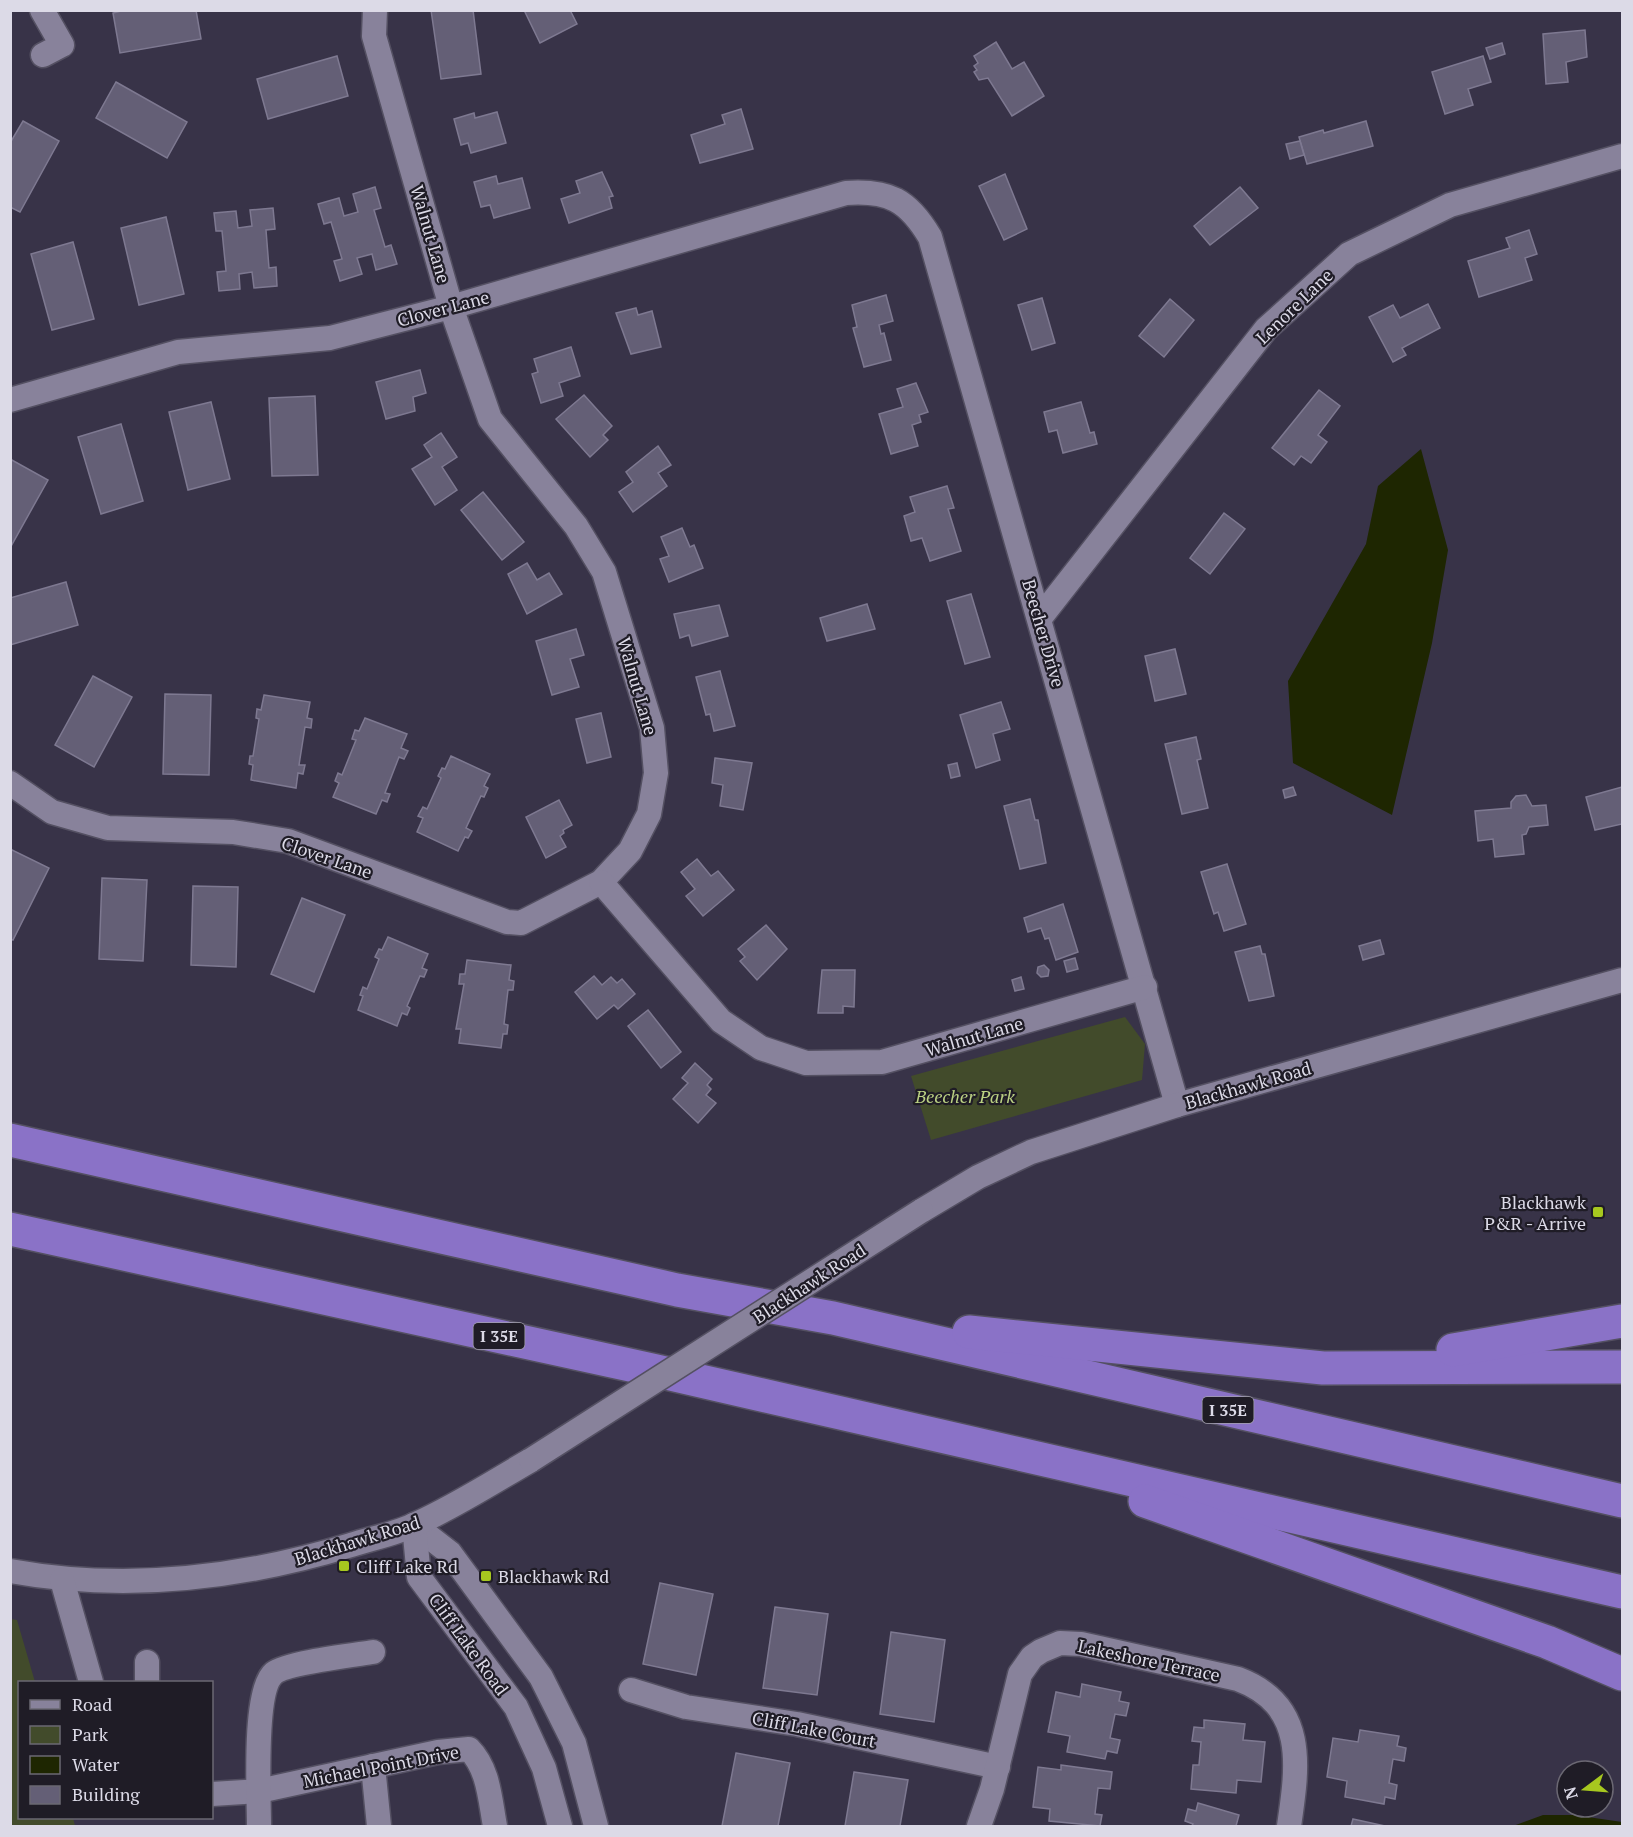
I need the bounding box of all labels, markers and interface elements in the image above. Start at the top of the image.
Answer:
street label: Walnut Lane [406,182,456,286]
street label: Lenore Lane [1250,263,1338,349]
street label: Clover Lane [394,284,492,332]
street label: Beecher Drive [1017,576,1071,690]
street label: Walnut Lane [613,634,663,738]
street label: Clover Lane [278,830,376,884]
street label: Walnut Lane [922,1011,1026,1061]
street label: Blackhawk Road [1182,1056,1314,1114]
park label: Beecher Park [914,1084,1015,1108]
place label: Blackhawk P&R - Arrive [1484,1190,1587,1235]
marker: Blackhawk P&R - Arrive [1591,1205,1605,1219]
street label: Blackhawk Road [748,1238,870,1328]
road number: I 35E [474,1323,524,1349]
road number: I 35E [1202,1397,1254,1423]
street label: Blackhawk Road [291,1510,423,1570]
place label: Cliff Lake Rd [356,1554,458,1578]
marker: Cliff Lake Rd [337,1559,351,1573]
place label: Blackhawk Rd [498,1564,609,1588]
marker: Blackhawk Rd [479,1569,493,1583]
street label: Cliff Lake Road [424,1588,514,1700]
street label: Lakeshore Terrace [1076,1633,1222,1687]
legend [18,1681,213,1819]
text: Road [72,1692,112,1716]
street label: Cliff Lake Court [750,1705,878,1753]
text: Park [72,1722,109,1746]
street label: Michael Point Drive [301,1739,461,1793]
text: Water [72,1752,119,1776]
north arrow [1555,1759,1615,1819]
text: Building [72,1782,140,1806]
text: N [1558,1784,1583,1802]

